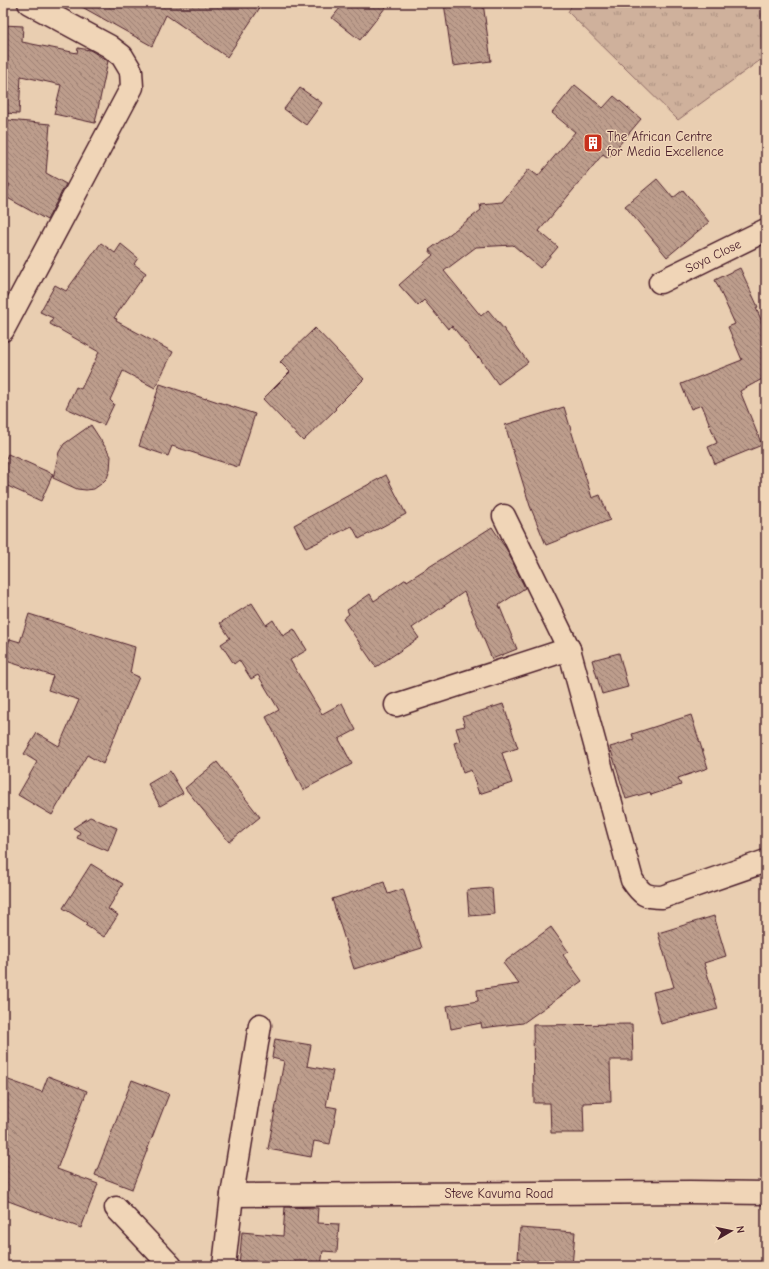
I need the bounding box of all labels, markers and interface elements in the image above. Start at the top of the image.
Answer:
place label: The African Centre for Media Excellence [606,129,724,159]
building icon: The African Centre for Media Excellence [582,132,604,154]
street label: Soya Close [683,236,744,276]
street label: Steve Kavuma Road [445,1186,554,1201]
north arrow [711,1211,751,1251]
text: N [733,1225,747,1234]

